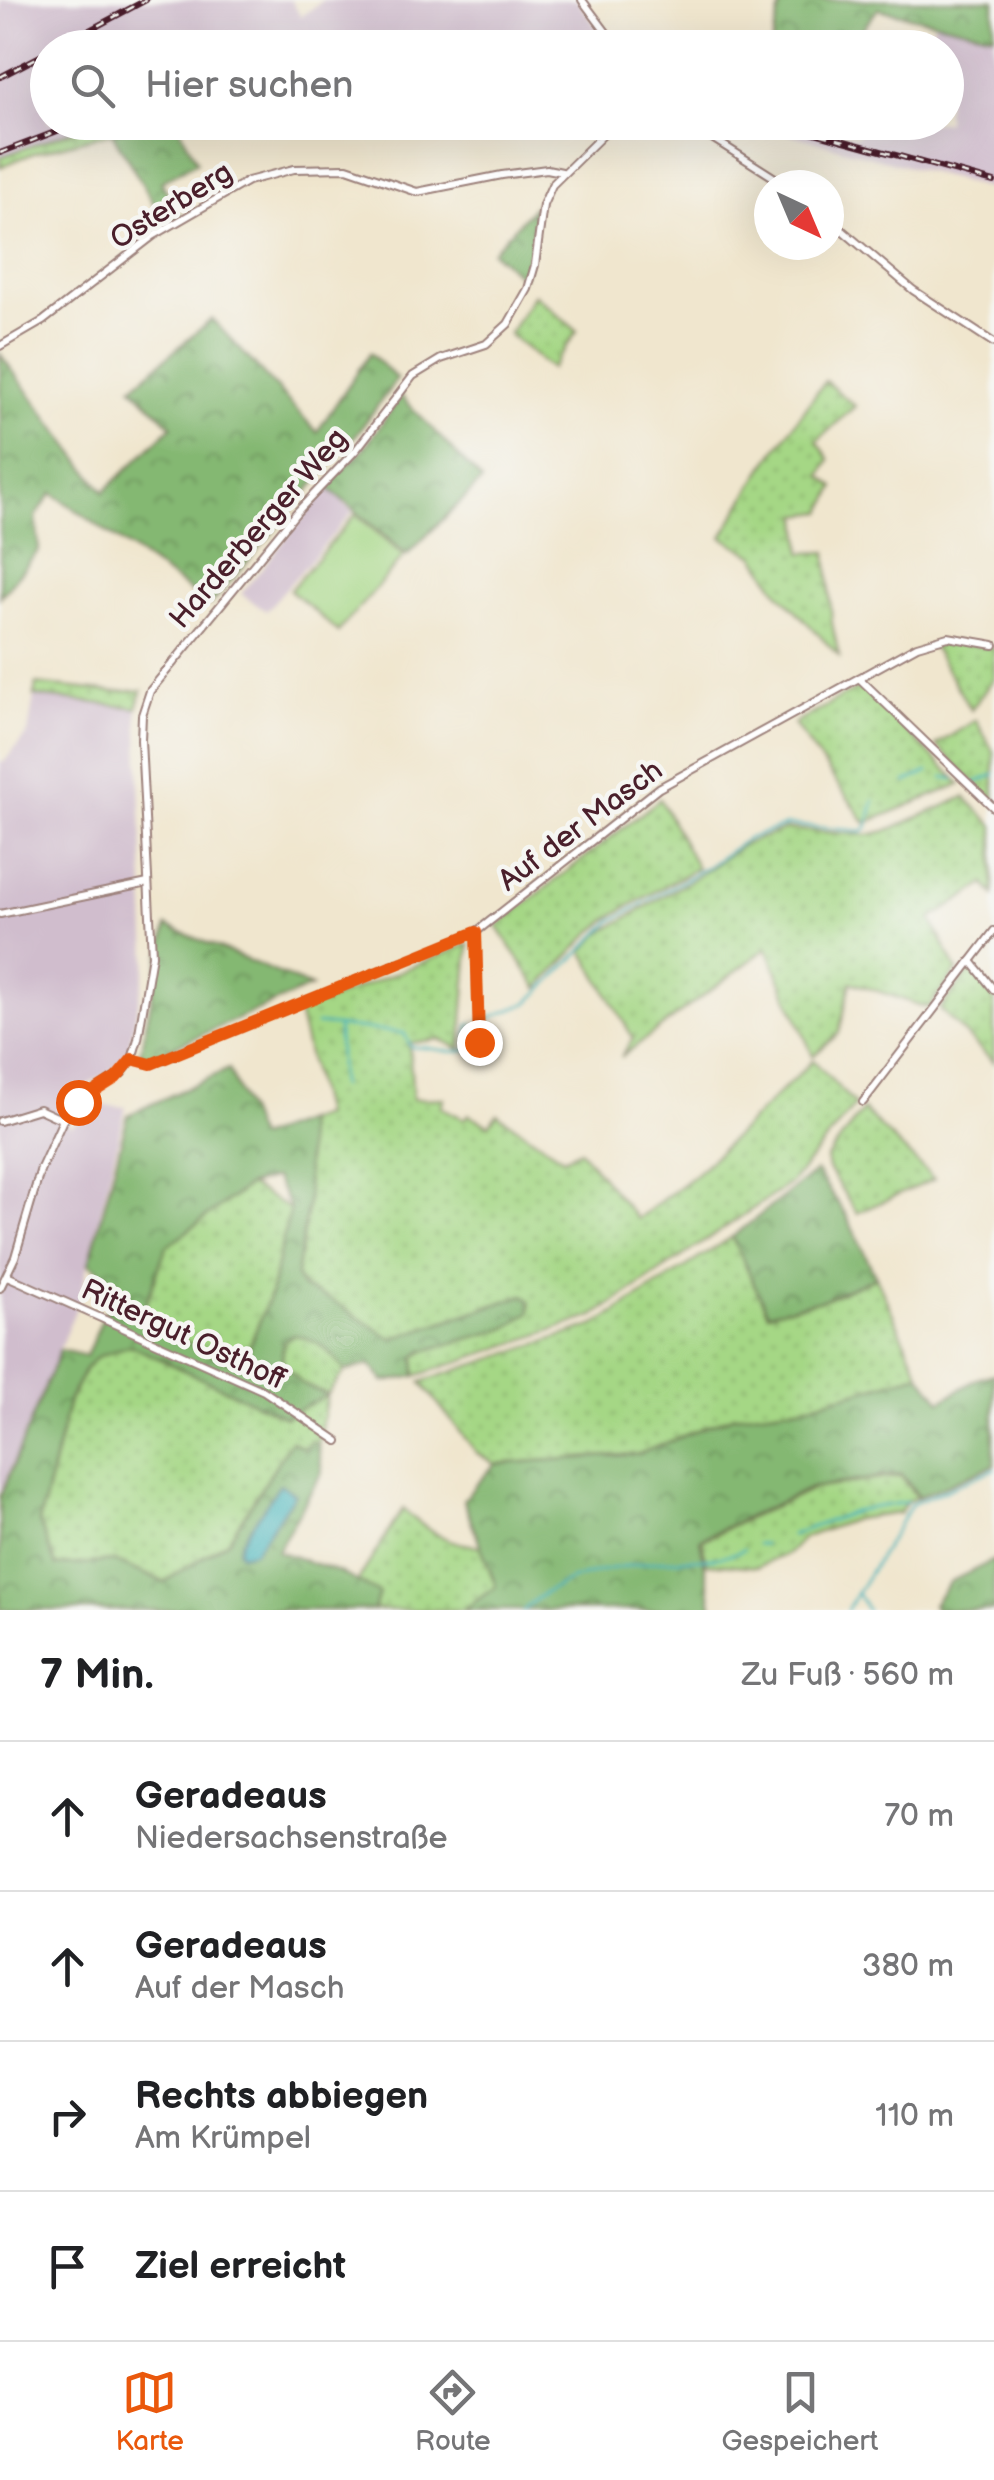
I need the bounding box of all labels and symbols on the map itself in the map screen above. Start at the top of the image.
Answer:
street label: Osterberg [104,154,239,257]
north arrow [754,170,844,260]
street label: Harderberger Weg [162,421,355,636]
street label: Auf der Masch [491,752,670,899]
route end [457,1020,503,1066]
route start [56,1080,102,1126]
street label: Rittergut Osthoff [75,1272,292,1398]

